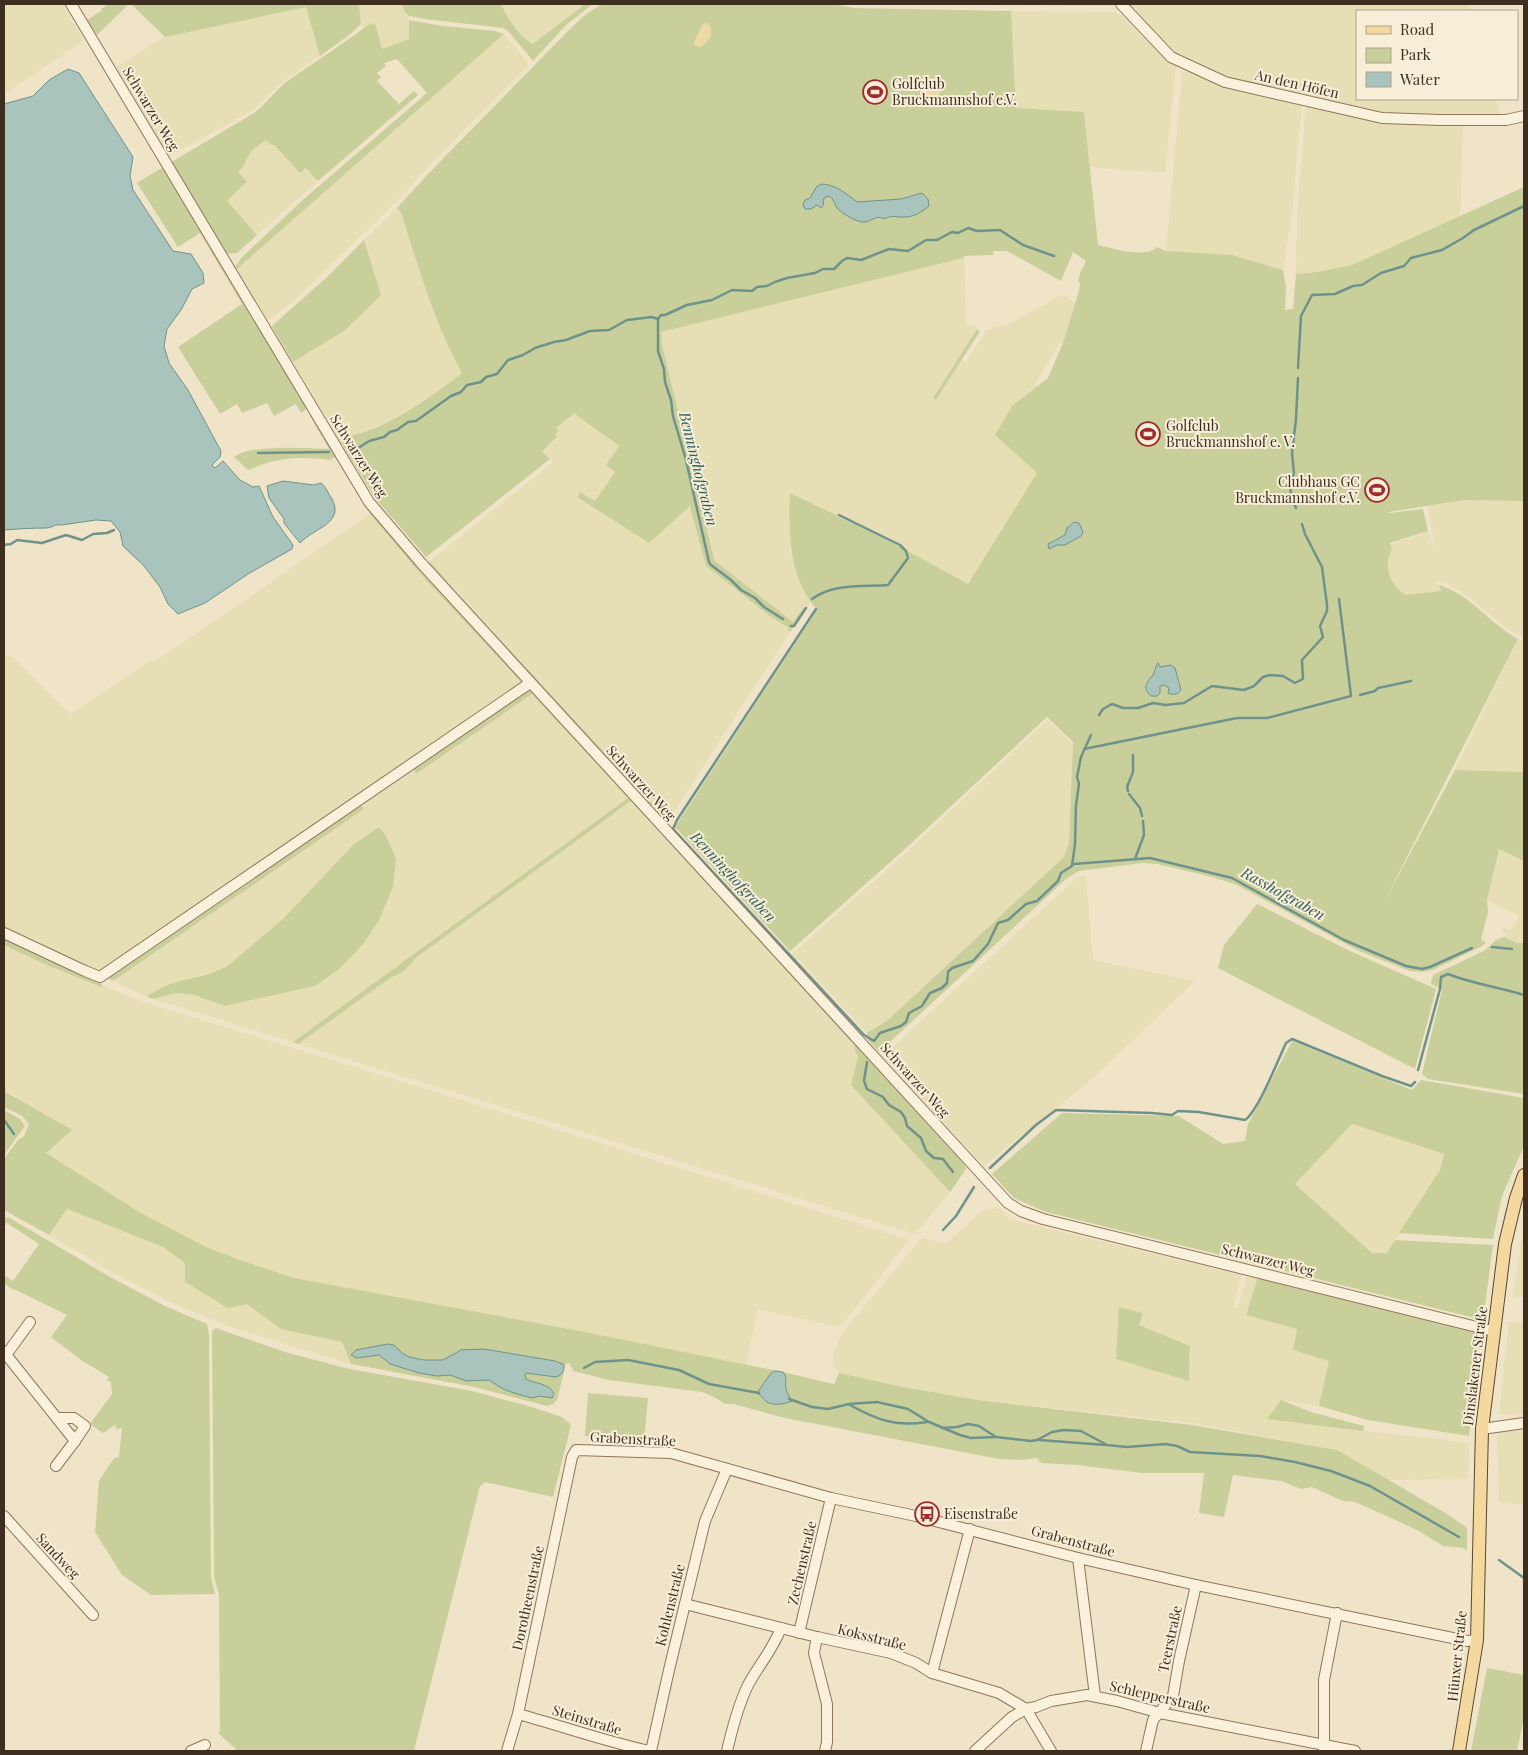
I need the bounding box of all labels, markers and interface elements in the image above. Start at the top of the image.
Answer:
legend [1356,10,1518,100]
text: Road [1400,19,1434,39]
text: Park [1400,44,1432,64]
street label: Schwarzer Weg [119,63,184,155]
street label: An den Höfen [1252,64,1342,103]
text: Water [1399,69,1440,89]
place label: Golfclub Bruckmannshof e.V. [892,74,1017,109]
sports icon: Golfclub Bruckmannshof e.V. [862,79,888,105]
water label: Benninghofgraben [675,409,723,528]
street label: Schwarzer Weg [326,410,393,502]
place label: Golfclub Bruckmannshof e. V. [1166,416,1295,451]
sports icon: Golfclub Bruckmannshof e. V. [1135,421,1161,447]
place label: Clubhaus GC Bruckmannshof e.V. [1235,472,1360,507]
sports icon: Clubhaus GC Bruckmannshof e.V. [1364,477,1390,503]
street label: Schwarzer Weg [602,741,681,825]
water label: Benninghofgraben [686,826,781,926]
water label: Rasshofgraben [1237,861,1329,924]
street label: Schwarzer Weg [876,1038,955,1122]
street label: Schwarzer Weg [1220,1239,1317,1280]
street label: Dinslakener Straße [1458,1305,1491,1427]
street label: Grabenstraße [590,1427,676,1450]
bus stop icon: Eisenstraße [914,1501,940,1527]
place label: Eisenstraße [944,1504,1018,1523]
street label: Zechenstraße [783,1519,820,1607]
street label: Grabenstraße [1029,1520,1117,1561]
street label: Sandweg [32,1529,85,1583]
street label: Dorotheenstraße [507,1544,548,1652]
street label: Kohlenstraße [650,1562,689,1648]
street label: Teerstraße [1153,1604,1186,1674]
street label: Hünxer Straße [1442,1609,1471,1702]
street label: Koksstraße [836,1619,909,1654]
street label: Schlepperstraße [1108,1676,1212,1717]
street label: Steinstraße [550,1700,624,1739]

